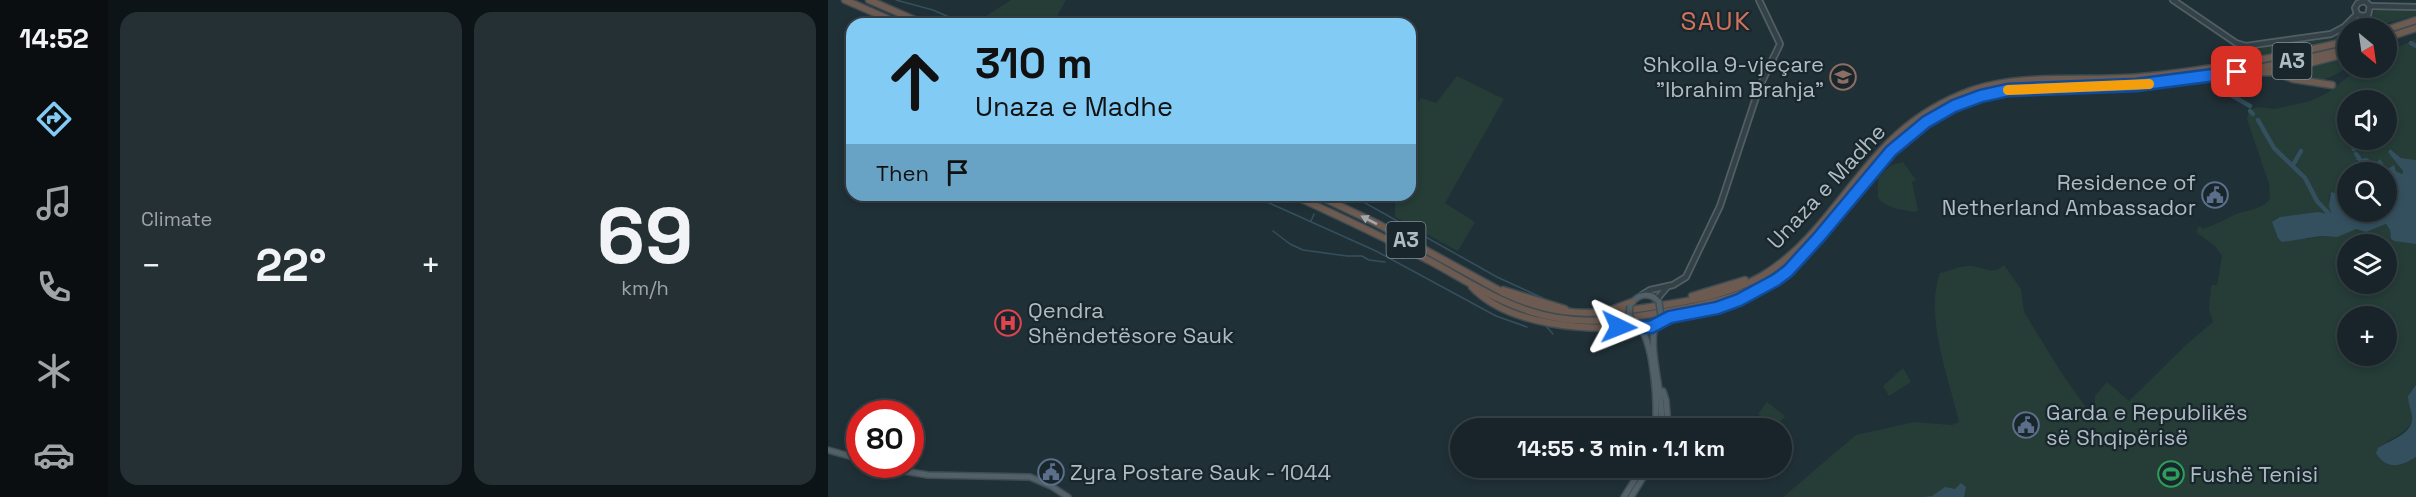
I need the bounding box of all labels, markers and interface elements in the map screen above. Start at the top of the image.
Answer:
district label: SAUK [1680,4,1752,38]
north arrow [2337,18,2397,78]
map controls [2337,18,2397,366]
text: 14:52 [19,21,89,56]
text: 310 m [975,37,1093,90]
icon: ahead [876,42,954,120]
road number: A3 [2272,43,2312,79]
pin [2211,46,2262,97]
place label: Shkolla 9-vjeçare "Ibrahim Brahja" [1643,50,1824,103]
icon: arrive [2220,55,2253,88]
school or university icon: Shkolla 9-vjeçare "Ibrahim Brahja" [1828,62,1858,92]
text: Unaza e Madhe [975,89,1173,124]
button: sound [2337,90,2397,150]
icon: directions [33,98,75,140]
street label: Unaza e Madhe [1761,117,1891,255]
icon: arrive [941,156,974,189]
text: Then [876,159,929,187]
button: search [2337,162,2397,222]
place label: Residence of Netherland Ambassador [1942,168,2196,221]
public building icon: Residence of Netherland Ambassador [2200,180,2230,210]
icon: music [33,182,75,224]
text: 69 [597,186,693,286]
text: Climate [141,206,212,232]
one-way arrow [1360,215,1377,224]
road number: A3 [1386,222,1426,258]
button: layers [2337,234,2397,294]
text: 22° [255,237,327,294]
text: − [141,245,161,287]
text: + [421,245,441,287]
icon: phone [33,266,75,308]
text: km/h [621,275,669,301]
position arrow [1587,295,1651,359]
place label: Qendra Shëndetësore Sauk [1028,296,1234,349]
button: + [2337,306,2397,366]
hospital icon: Qendra Shëndetësore Sauk [993,308,1023,338]
icon: climate [33,350,75,392]
place label: Garda e Republikës së Shqipërisë [2046,398,2248,451]
speed limit sign: 80 [846,400,924,478]
public building icon: Garda e Republikës së Shqipërisë [2011,410,2041,440]
icon: car [33,434,75,476]
text: 14:55 · 3 min · 1.1 km [1517,434,1725,462]
public building icon: Zyra Postare Sauk - 1044 [1036,457,1066,487]
place label: Zyra Postare Sauk - 1044 [1070,458,1332,486]
sports icon: Fushë Tenisi [2156,459,2186,489]
place label: Fushë Tenisi [2190,460,2318,488]

